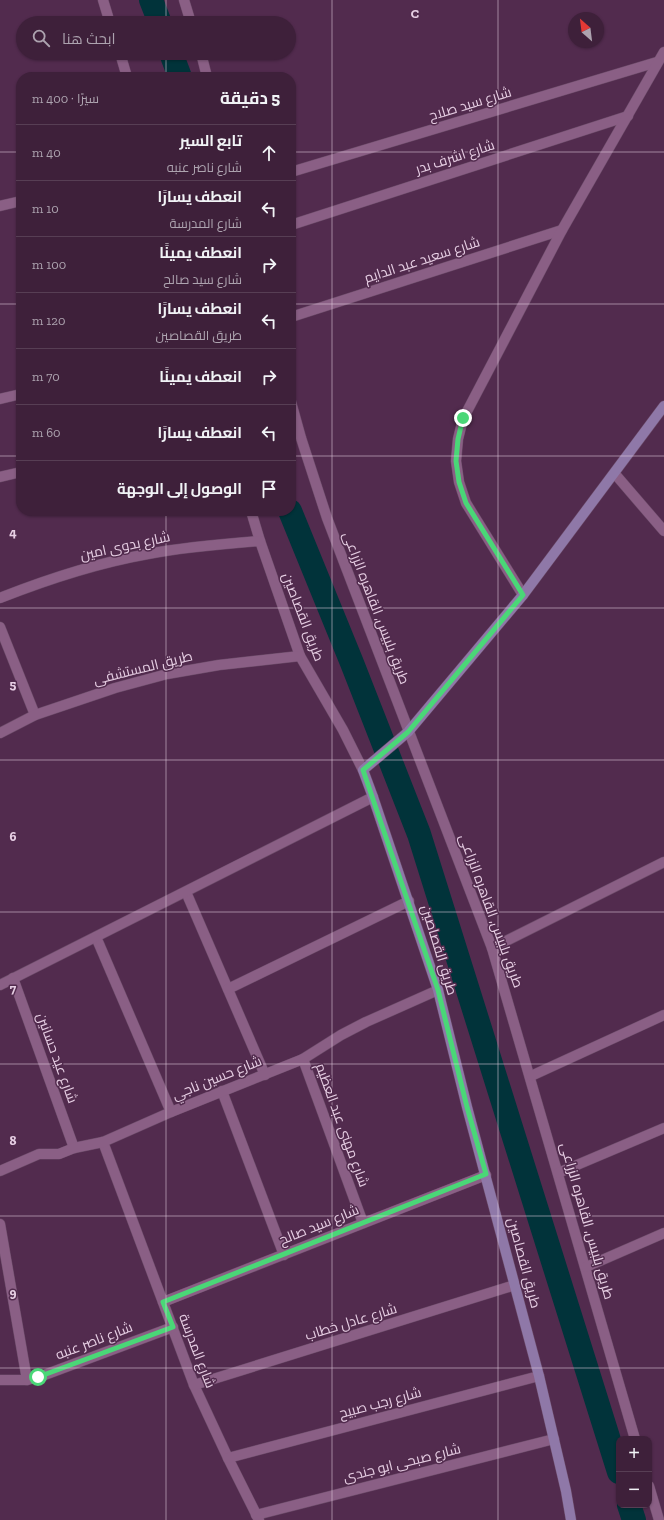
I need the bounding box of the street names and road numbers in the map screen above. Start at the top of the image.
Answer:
street label: شارع سيد صلاح [427,83,513,125]
street label: شارع اشرف بدر [412,136,497,178]
street label: شارع سعيد عبد الدايم [362,233,482,288]
street label: شارع بدوى امين [78,528,172,564]
street label: طريق بلبيس, القاهره الزراعى [339,529,413,687]
street label: طريق القصاصين [278,570,328,664]
street label: طريق المستشفى [92,647,194,689]
street label: طريق بلبيس, القاهره الزراعى [455,832,527,990]
street label: طريق القصاصين [417,903,461,997]
street label: شارع عيد حسانين [33,1010,81,1106]
street label: شارع حسين ناجي [170,1052,265,1106]
street label: شارع مهنى عبد العظيم [311,1061,372,1190]
street label: طريق بلبيس, القاهره الزراعى [556,1141,618,1301]
street label: شارع سيد صالح [276,1201,362,1249]
street label: طريق القصاصين [504,1216,544,1310]
street label: شارع عادل خطاب [303,1300,399,1344]
street label: شارع المدرسة [175,1311,219,1391]
street label: شارع ناصر عنبه [53,1319,135,1363]
street label: شارع رجب صبيح [337,1384,423,1422]
street label: شارع صبحى ابو جندى [341,1440,463,1486]

